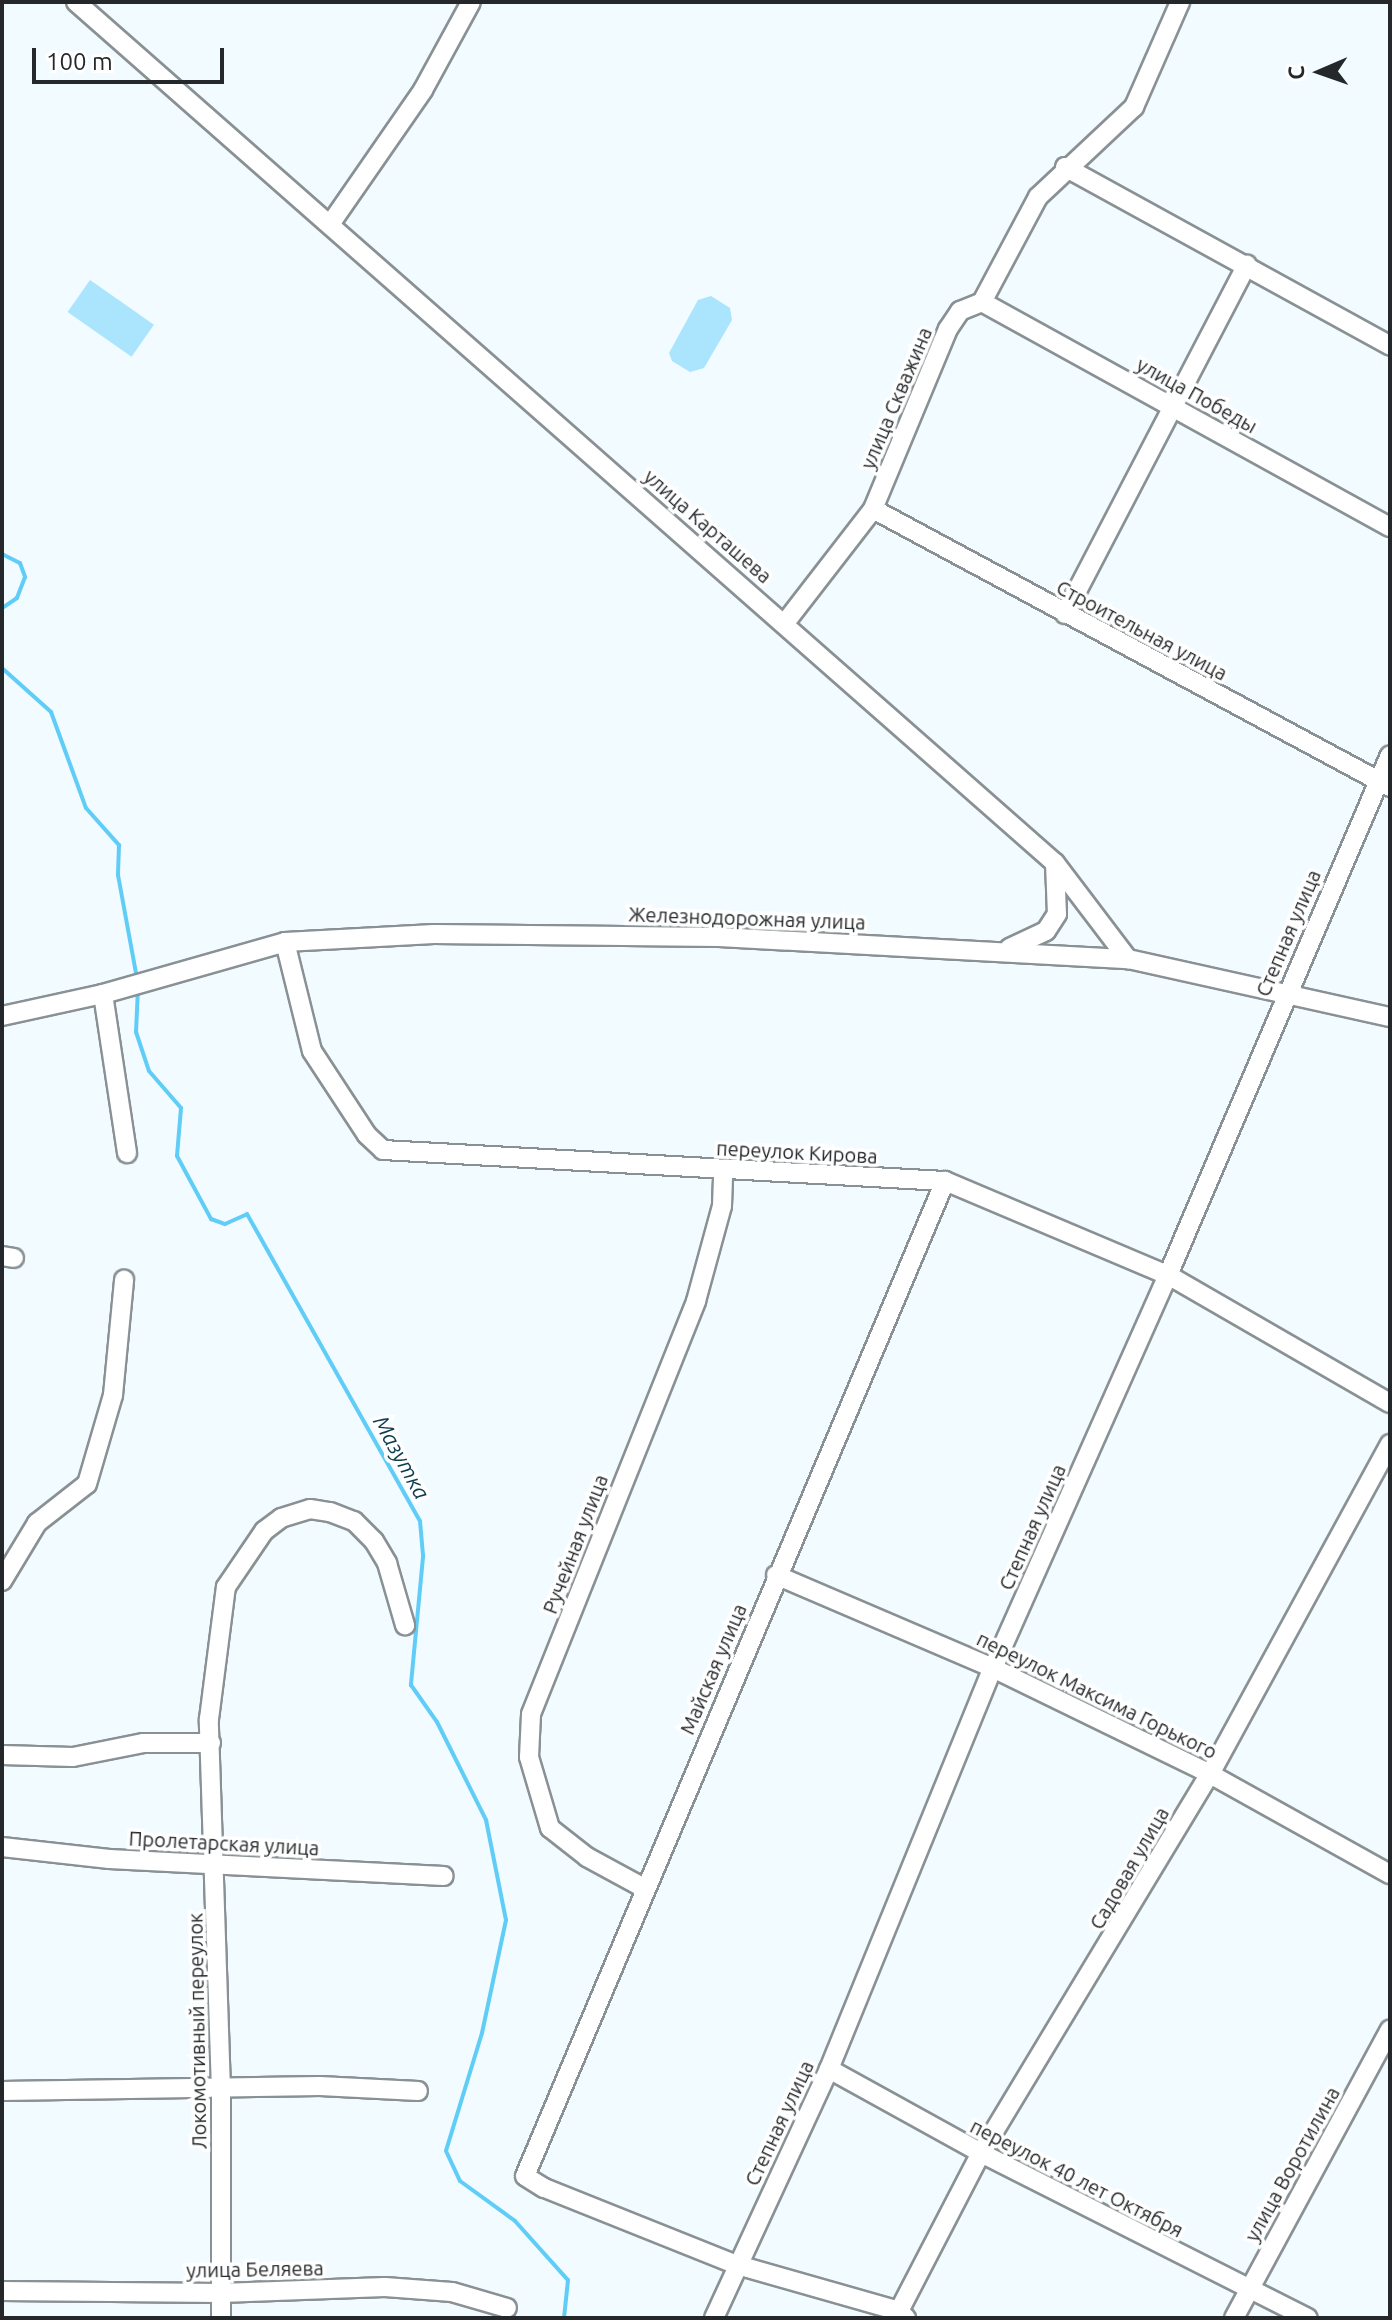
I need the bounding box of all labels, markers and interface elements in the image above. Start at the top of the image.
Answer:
scale bar [36,32,228,82]
north arrow [1280,32,1360,112]
text: 100 m [46,48,113,75]
text: С [1283,65,1308,80]
street label: улица Скважина [855,323,937,473]
street label: улица Победы [1133,352,1261,438]
street label: улица Карташева [639,464,777,588]
street label: Строительная улица [1052,575,1232,685]
street label: Степная улица [1251,866,1325,1000]
street label: Железнодорожная улица [628,902,866,934]
street label: переулок Кирова [716,1136,878,1168]
water label: Мазутка [368,1411,436,1503]
street label: Степная улица [994,1460,1070,1594]
street label: Ручейная улица [537,1471,613,1617]
street label: Майская улица [675,1600,751,1738]
street label: переулок Максима Горького [973,1626,1221,1764]
street label: Садовая улица [1084,1803,1174,1933]
street label: Пролетарская улица [128,1826,320,1860]
street label: Локомотивный переулок [183,1913,211,2149]
street label: Степная улица [740,2057,818,2189]
street label: улица Воротилина [1239,2082,1345,2246]
street label: переулок 40 лет Октября [966,2114,1188,2242]
street label: улица Беляева [186,2256,324,2282]

